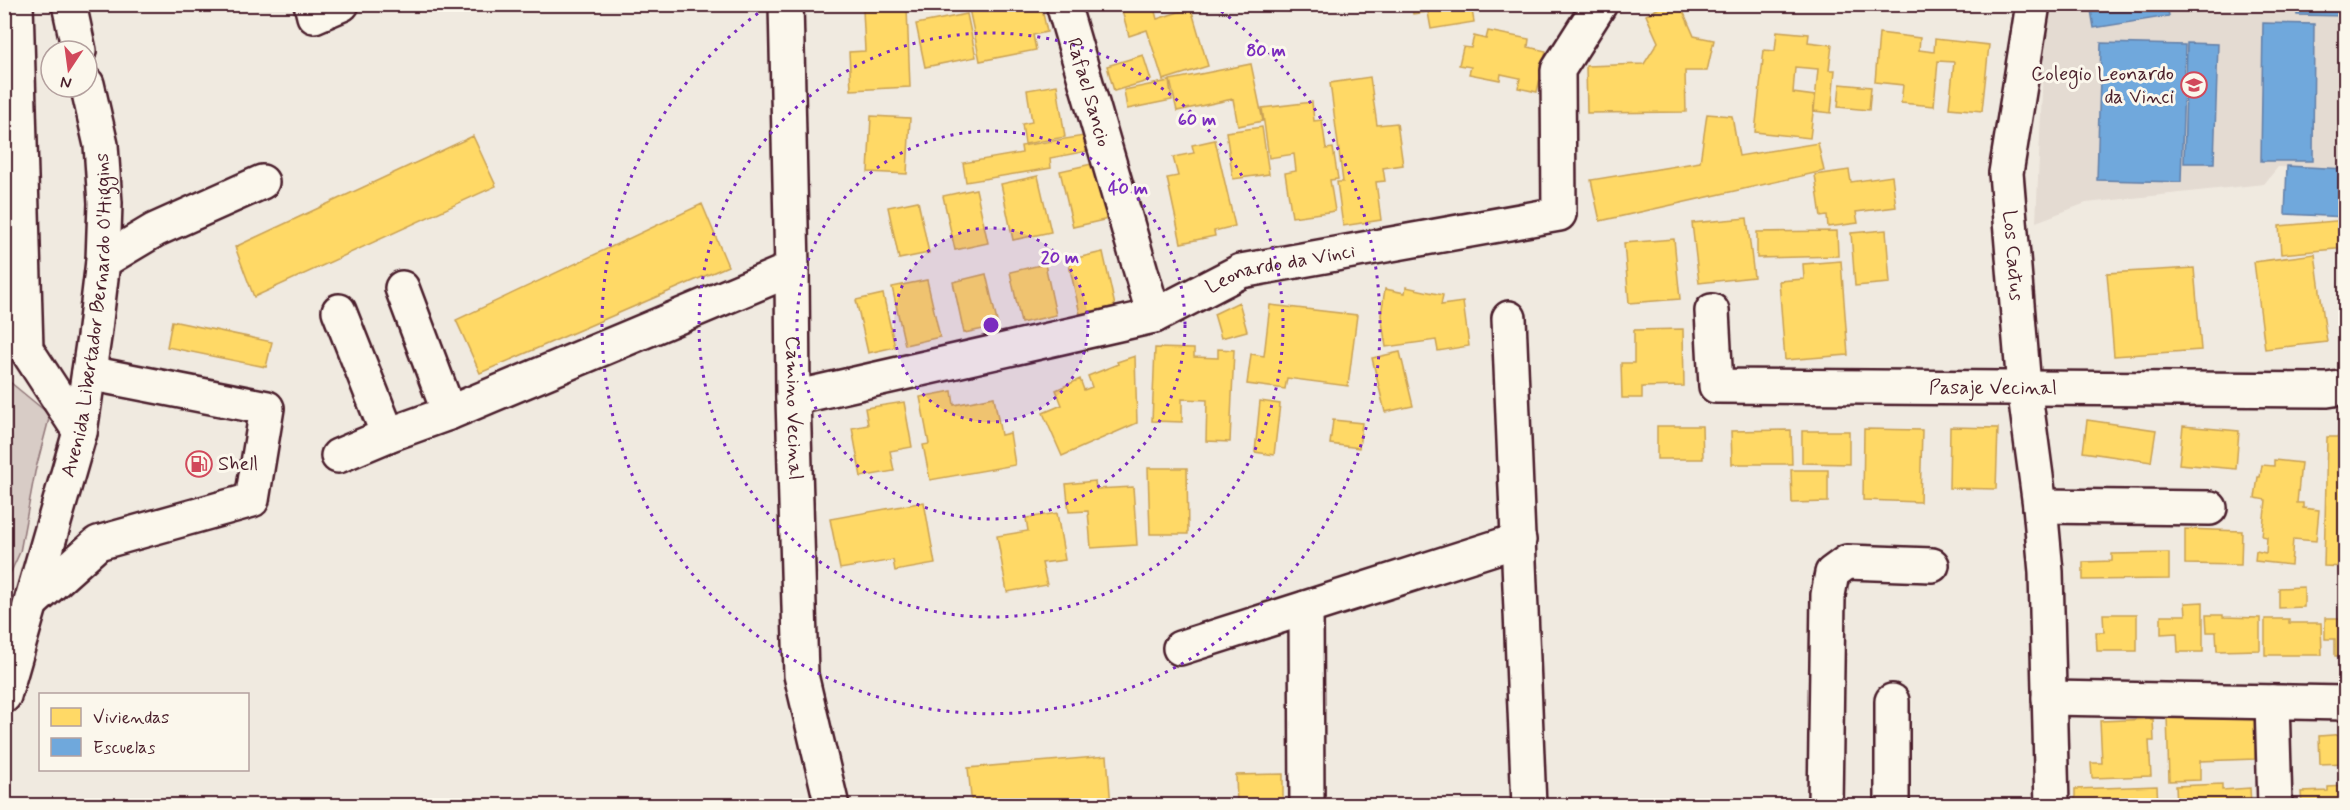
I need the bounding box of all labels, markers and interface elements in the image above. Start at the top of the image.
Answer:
street label: Rafael Sancio [1060,35,1117,150]
north arrow [39,39,99,99]
text: 80 m [1246,39,1286,63]
place label: Colegio Leonardo da Vinci [2031,61,2174,111]
school or university icon: Colegio Leonardo da Vinci [2179,70,2209,100]
text: N [58,71,74,94]
text: 60 m [1178,108,1216,132]
street label: Avenida Libertador Bernardo O'Higgins [54,152,120,480]
text: 40 m [1108,177,1148,201]
street label: Los Cactus [1996,209,2030,302]
street label: Leonardo da Vinci [1201,237,1357,301]
text: 20 m [1041,246,1079,270]
centre of rings [981,315,1001,335]
street label: Camino Vecinal [779,336,809,480]
street label: Pasaje Vecinal [1929,374,2057,402]
fuel station icon: Shell [184,449,214,479]
place label: Shell [218,451,258,478]
legend [39,693,249,771]
text: Viviendas [93,706,169,730]
text: Escuelas [93,736,155,760]

